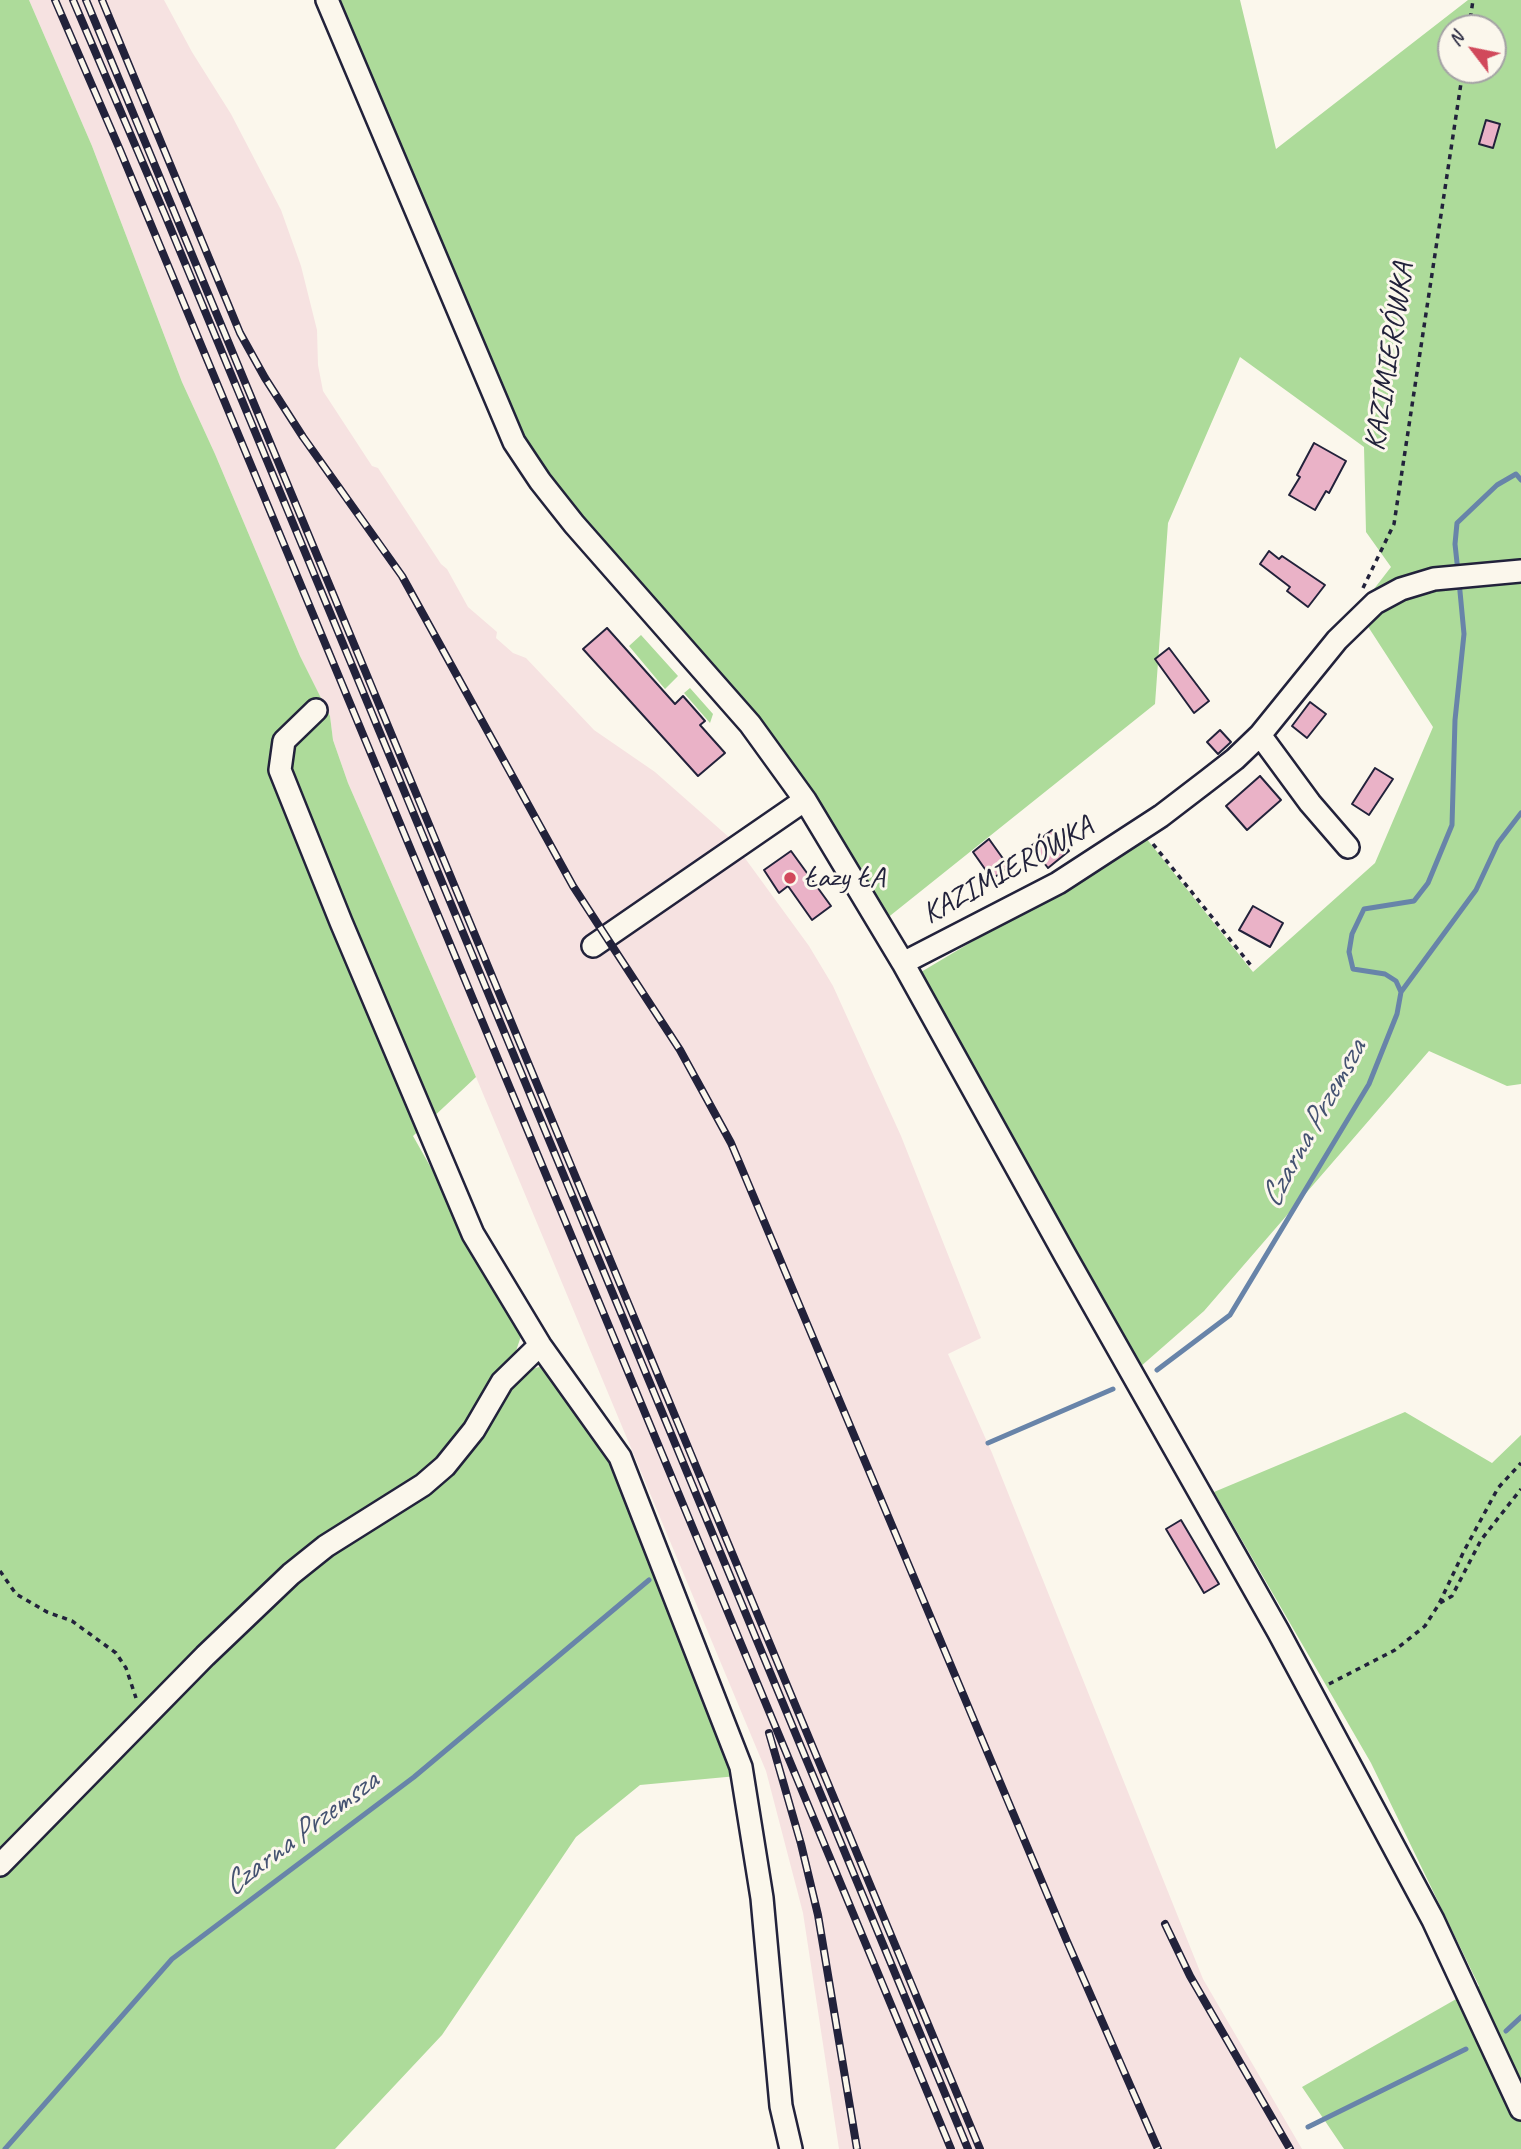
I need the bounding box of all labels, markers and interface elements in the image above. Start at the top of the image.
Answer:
north arrow [1437,14,1507,84]
text: N [1443,28,1469,50]
street label: KAZIMIERÓWKA [1357,261,1423,453]
street label: KAZIMIERÓWKA [916,809,1100,933]
place label: Łazy ŁA [804,860,885,896]
marker: Łazy ŁA [782,870,798,886]
water label: Czarna Przemsza [1252,1034,1376,1214]
water label: Czarna Przemsza [216,1763,386,1905]

